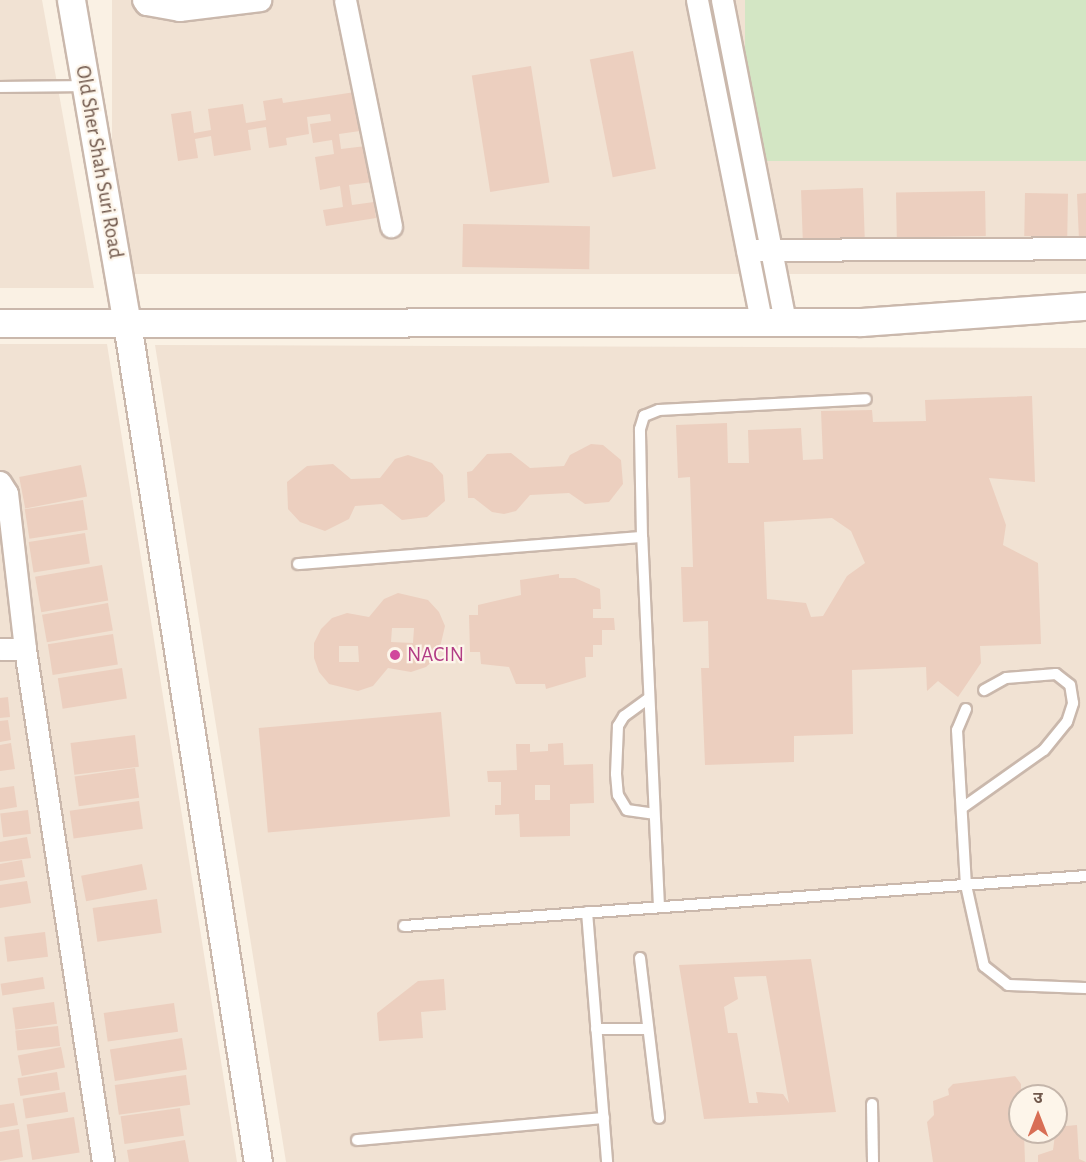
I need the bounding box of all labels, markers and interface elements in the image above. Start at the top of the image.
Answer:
street label: Old Sher Shah Suri Road [70,63,128,261]
place label: NACIN [407,642,464,668]
marker: NACIN [388,648,402,662]
north arrow [1008,1084,1068,1144]
text: उ [1033,1090,1043,1106]

